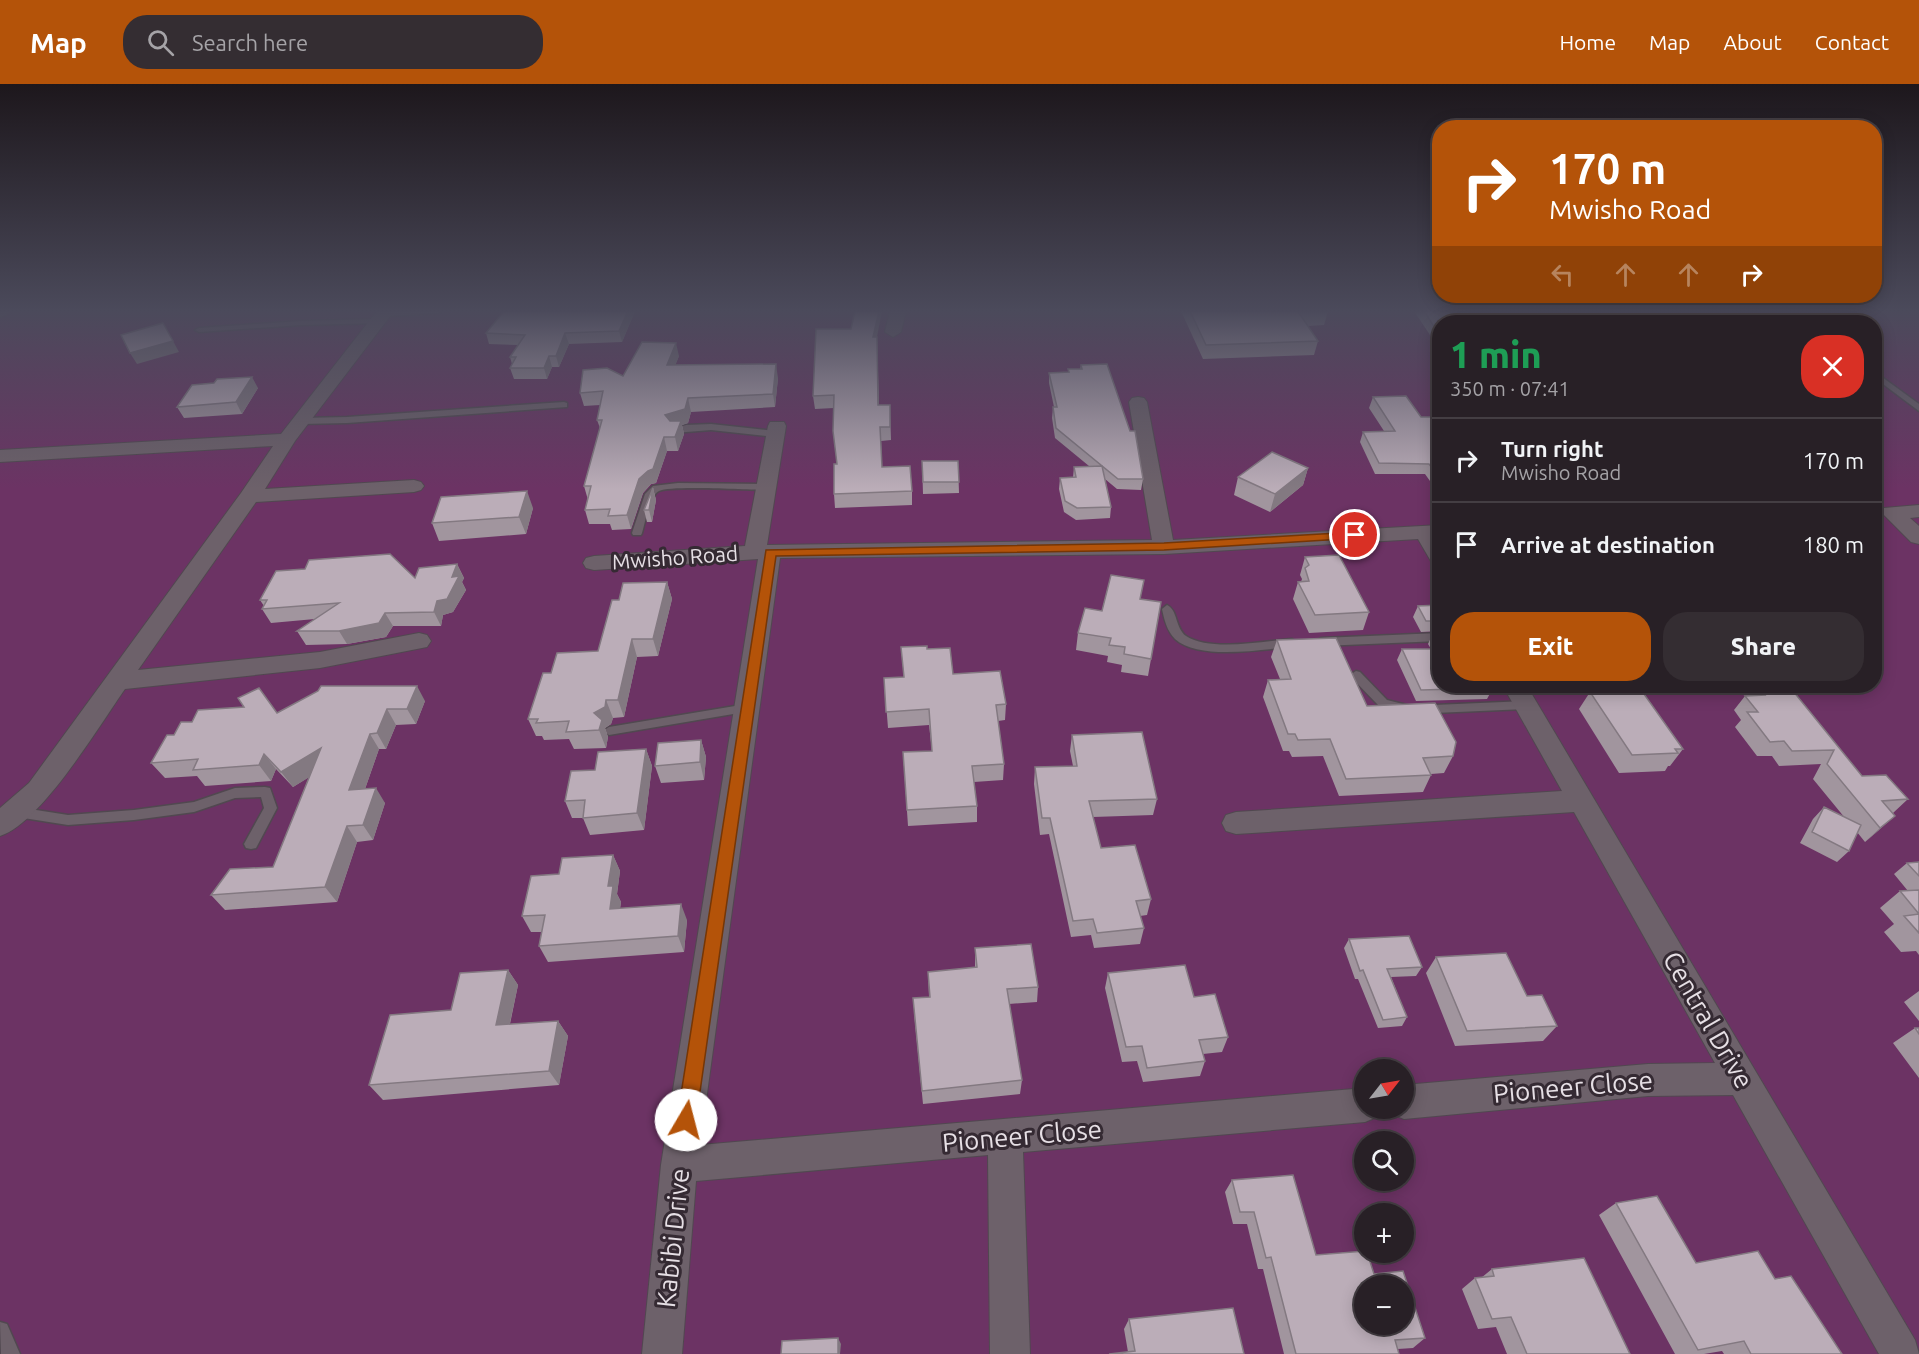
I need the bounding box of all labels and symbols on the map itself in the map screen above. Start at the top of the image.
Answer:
pin [1329,509,1380,560]
street label: Mwisho Road [611,541,739,573]
street label: Central Drive [1658,946,1759,1093]
north arrow [1354,1059,1414,1119]
street label: Pioneer Close [1492,1065,1654,1108]
position arrow [654,1088,718,1152]
street label: Pioneer Close [941,1114,1103,1157]
street label: Kabibi Drive [651,1167,694,1309]

